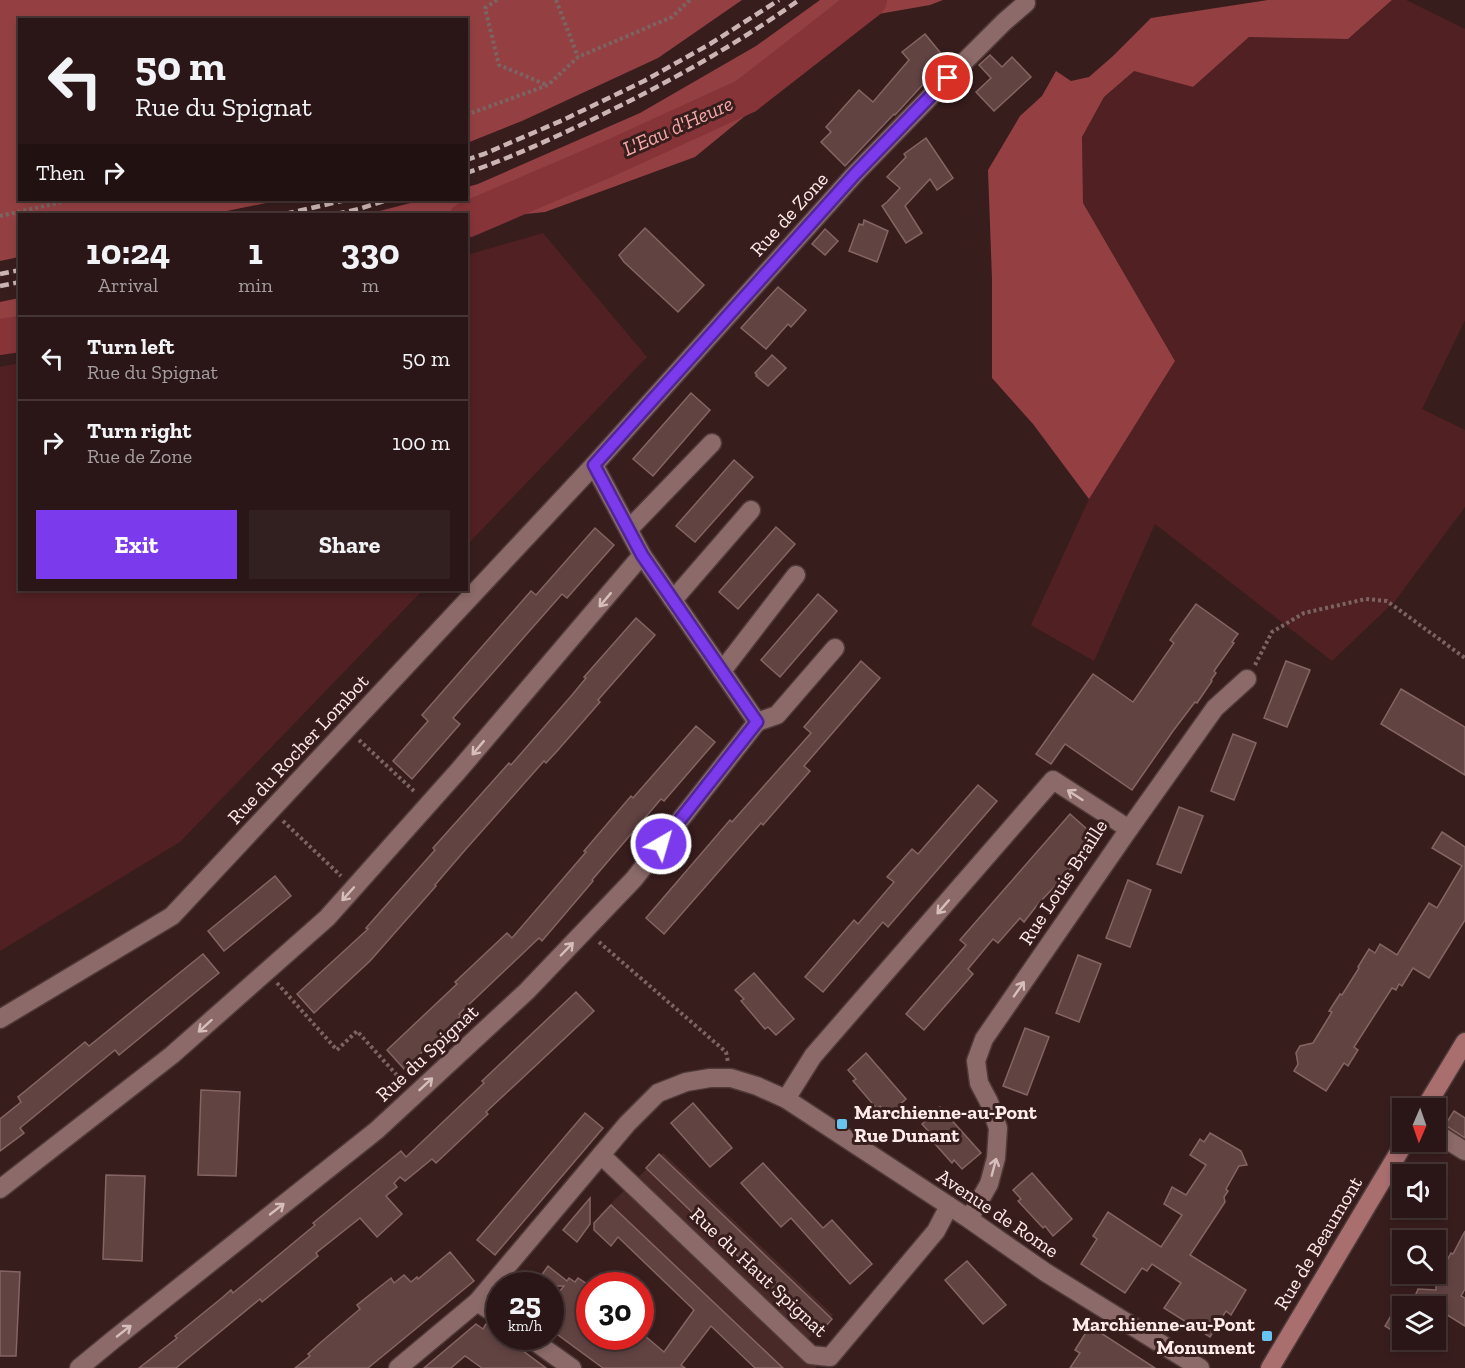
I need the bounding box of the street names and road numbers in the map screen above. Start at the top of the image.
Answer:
street label: Rue de Zone [745,167,833,261]
street label: Rue du Rocher Lombot [222,669,374,829]
street label: Rue Louis Braille [1014,815,1112,949]
street label: Rue du Spignat [371,999,484,1106]
street label: Avenue de Rome [932,1163,1064,1263]
street label: Rue de Beaumont [1269,1172,1368,1314]
street label: Rue du Haut Spignat [685,1202,833,1342]

